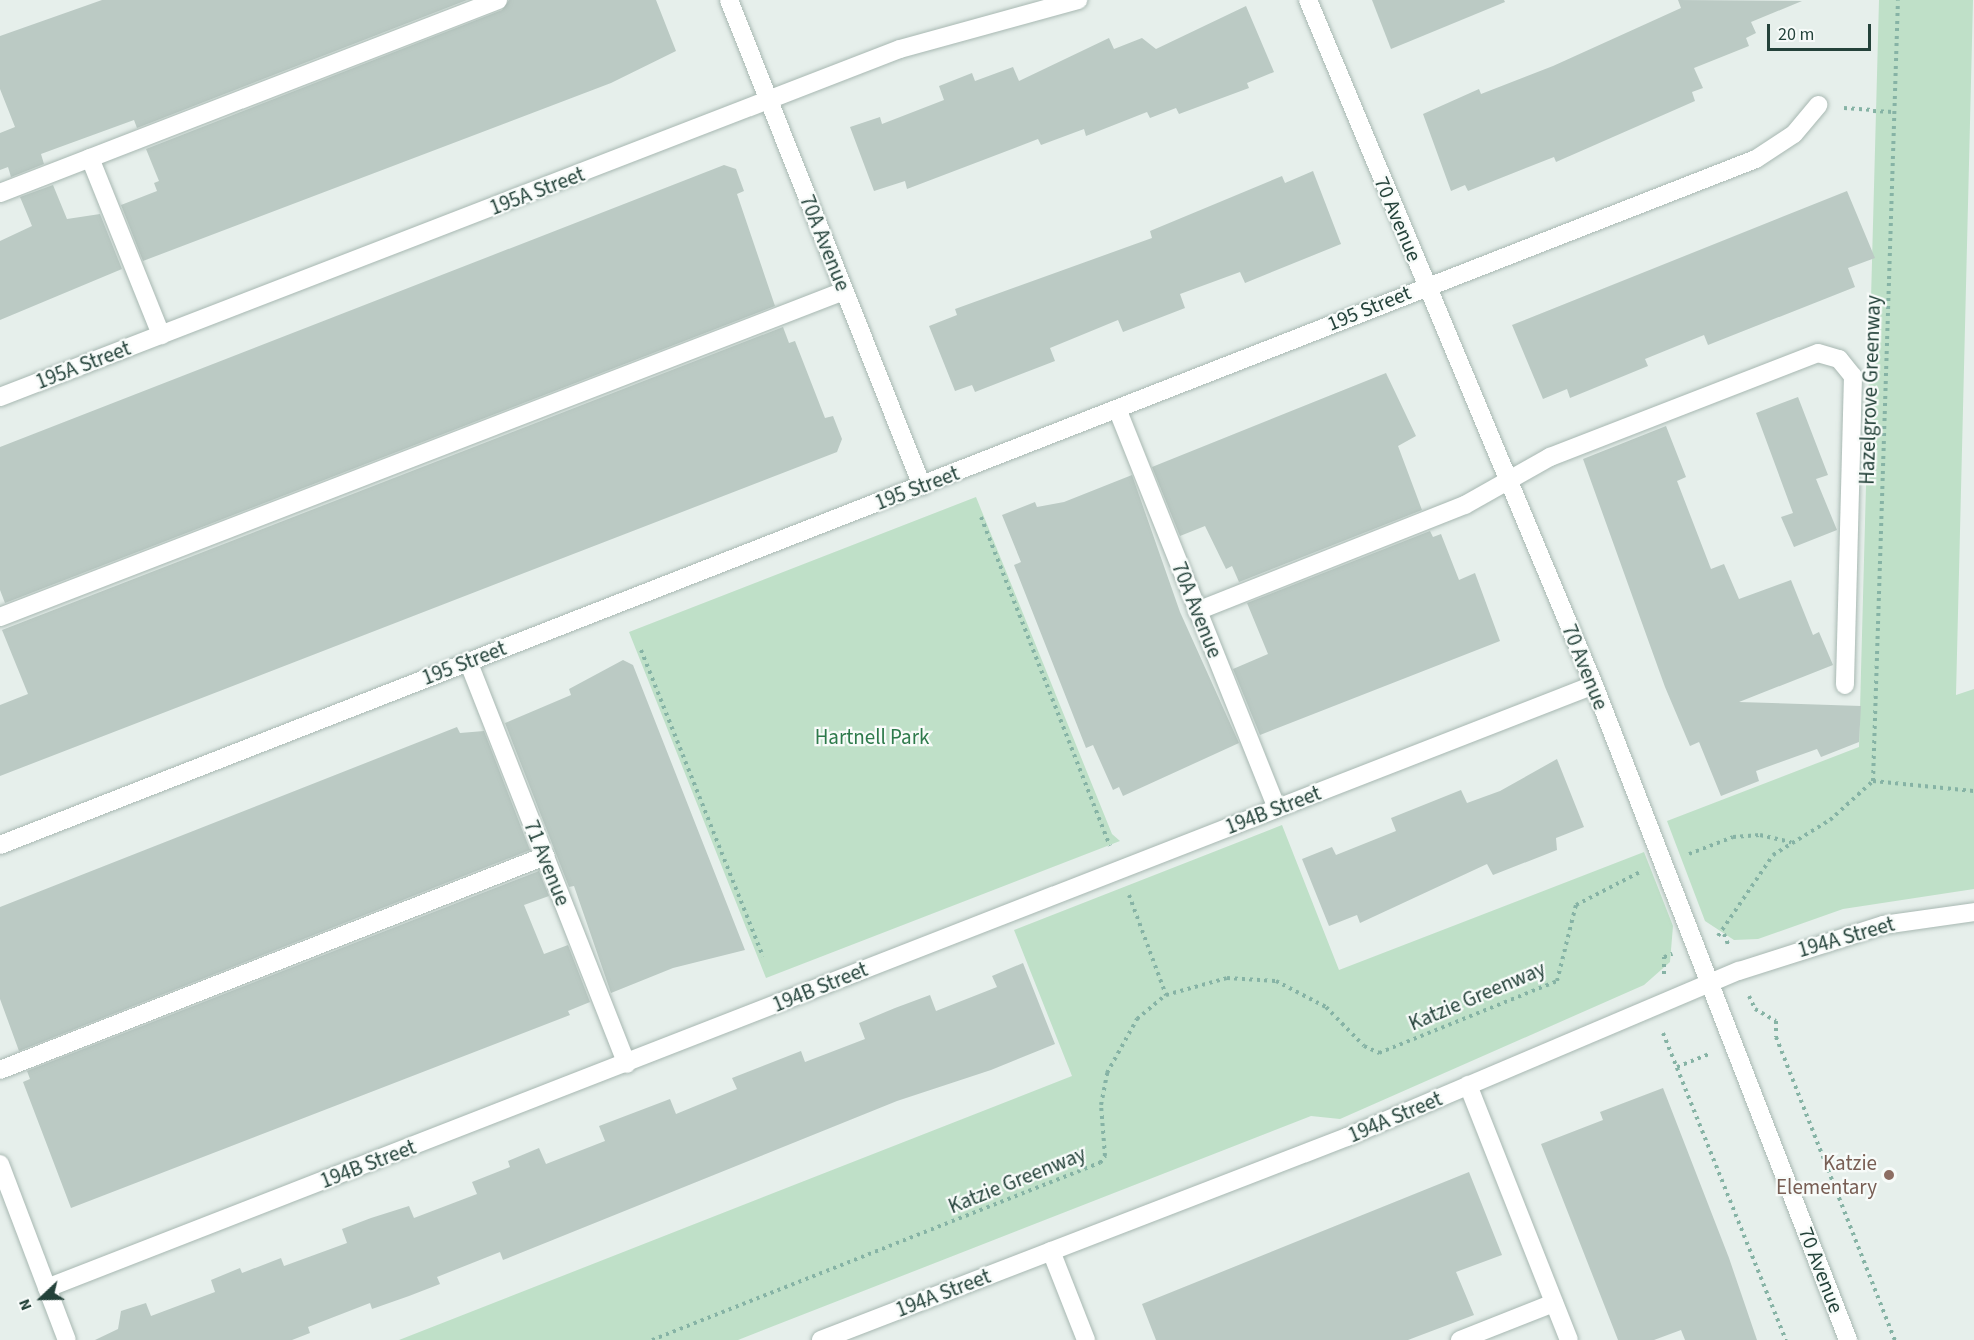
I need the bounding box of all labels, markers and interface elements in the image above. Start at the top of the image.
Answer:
scale bar [1770,12,1874,50]
text: 20 m [1778,22,1814,47]
street label: 195A Street [486,161,588,221]
street label: 70 Avenue [1369,173,1427,265]
street label: 70A Avenue [794,191,856,295]
street label: 195 Street [1323,280,1415,336]
street label: Hazelgrove Greenway [1854,295,1886,485]
street label: 195A Street [32,335,134,395]
street label: 195 Street [871,460,963,516]
street label: 70A Avenue [1166,558,1228,662]
street label: 70 Avenue [1556,621,1614,713]
street label: 195 Street [418,635,510,691]
park label: Hartnell Park [815,724,929,750]
street label: 194B Street [1222,780,1324,840]
street label: 71 Avenue [518,817,576,909]
street label: 194A Street [1795,911,1897,963]
street label: 194B Street [769,956,871,1018]
street label: Katzie Greenway [1405,956,1549,1036]
street label: 194A Street [1344,1086,1446,1148]
street label: 194B Street [317,1134,419,1194]
street label: Katzie Greenway [945,1141,1089,1219]
place label: Katzie Elementary [1776,1150,1877,1200]
marker: Katzie Elementary [1882,1168,1896,1182]
street label: 70 Avenue [1793,1224,1849,1316]
street label: 194A Street [892,1263,994,1323]
north arrow [12,1268,72,1328]
text: N [13,1296,38,1314]

